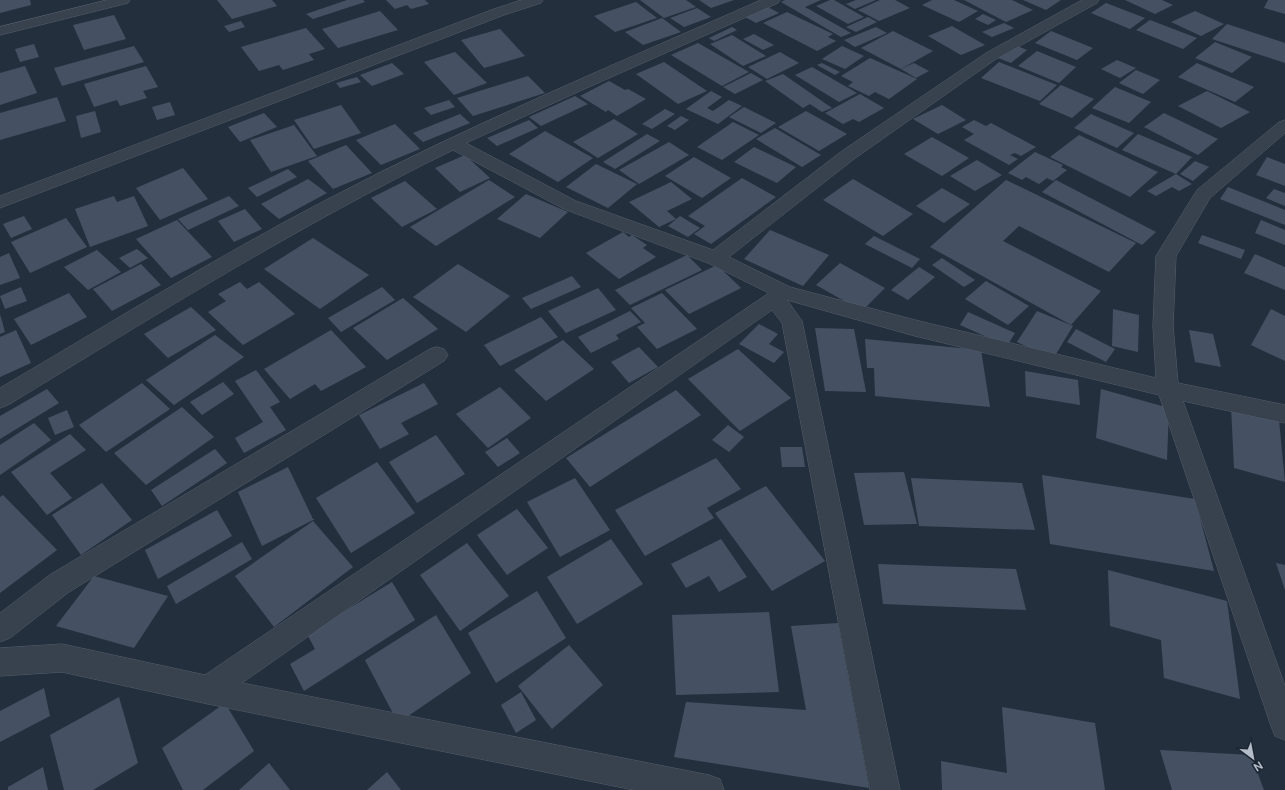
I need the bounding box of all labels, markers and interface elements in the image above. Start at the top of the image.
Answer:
north arrow [1233,738,1273,778]
text: N [1251,759,1265,774]

